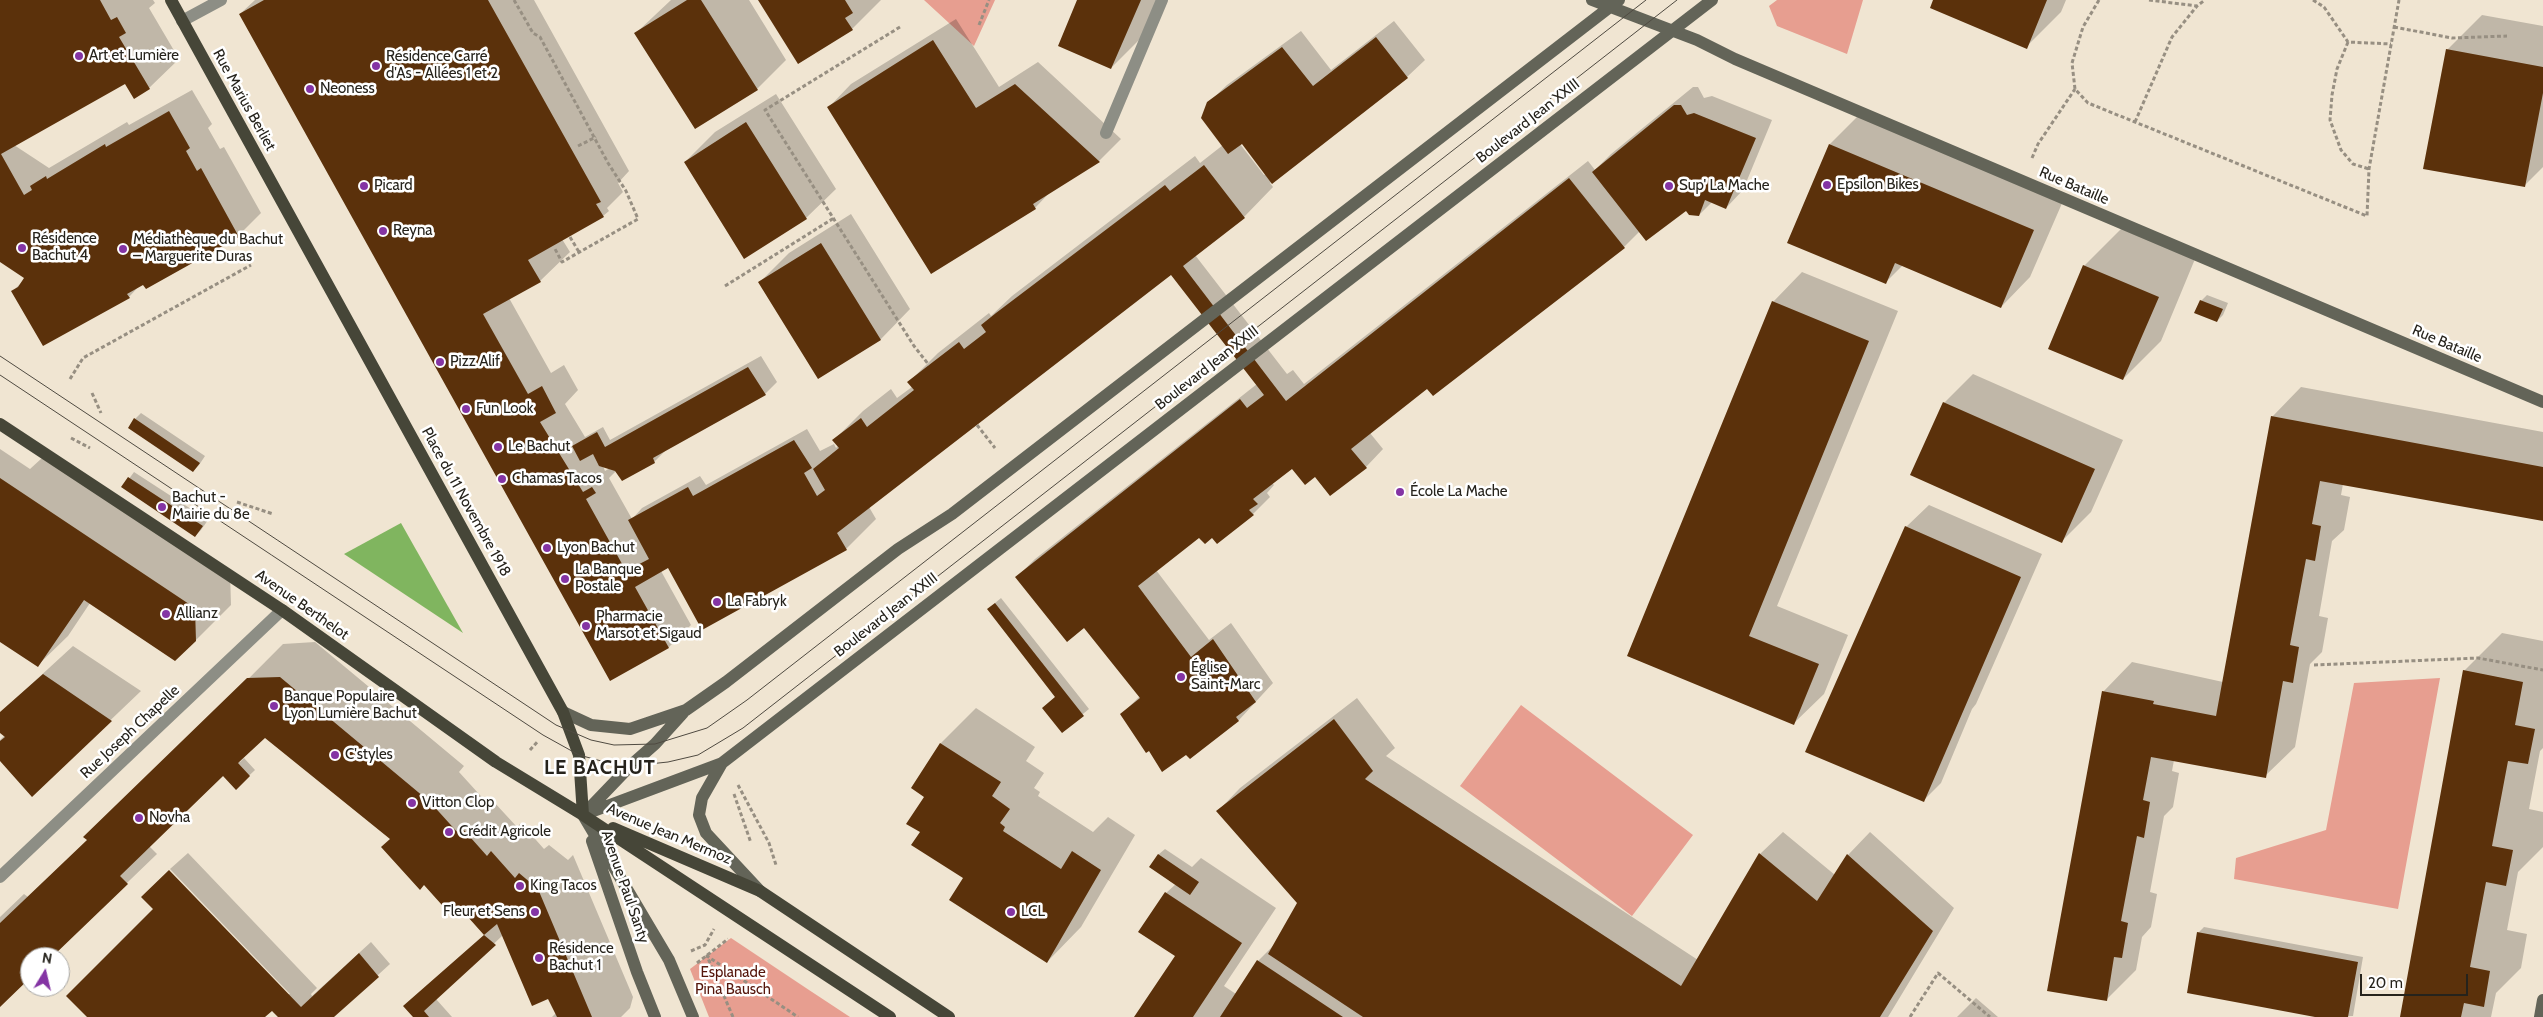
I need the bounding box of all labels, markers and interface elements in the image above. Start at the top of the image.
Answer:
street label: Rue Marius Berliet [209,46,279,154]
place label: Art et Lumière [89,47,179,65]
place label: Résidence Carré d'As - Allées 1 et 2 [386,48,498,83]
marker: Art et Lumière [73,50,85,62]
marker: Résidence Carré d'As - Allées 1 et 2 [370,60,382,72]
street label: Boulevard Jean XXIII [1473,75,1583,167]
place label: Neoness [320,80,375,98]
marker: Neoness [304,83,316,95]
street label: Rue Bataille [2036,163,2112,209]
place label: Epsilon Bikes [1837,176,1919,194]
place label: Picard [374,177,413,195]
place label: Sup' La Mache [1679,177,1770,195]
marker: Epsilon Bikes [1821,179,1833,191]
marker: Picard [358,180,370,192]
marker: Sup' La Mache [1663,180,1675,192]
place label: Reyna [393,222,433,240]
marker: Reyna [377,225,389,237]
place label: Résidence Bachut 4 [32,230,97,265]
place label: Médiathèque du Bachut – Marguerite Duras [133,231,283,266]
marker: Résidence Bachut 4 [16,242,28,254]
marker: Médiathèque du Bachut – Marguerite Duras [117,243,129,255]
street label: Rue Bataille [2409,321,2485,367]
street label: Boulevard Jean XXIII [1152,322,1262,414]
place label: Pizz Alif [450,353,500,371]
marker: Pizz Alif [434,356,446,368]
place label: Fun Look [476,400,533,418]
marker: Fun Look [460,403,472,415]
street label: Place du 11 Novembre 1918 [418,424,514,580]
place label: Le Bachut [508,438,570,456]
marker: Le Bachut [492,441,504,453]
place label: Chamas Tacos [512,470,602,488]
marker: Chamas Tacos [496,473,508,485]
place label: École La Mache [1410,483,1508,501]
marker: École La Mache [1394,486,1406,498]
place label: Bachut - Mairie du 8e [172,489,250,524]
marker: Bachut - Mairie du 8e [156,501,168,513]
place label: Lyon Bachut [557,539,635,557]
marker: Lyon Bachut [541,542,553,554]
place label: La Banque Postale [575,561,642,596]
street label: Avenue Berthelot [252,566,352,644]
street label: Boulevard Jean XXIII [831,569,941,661]
marker: La Banque Postale [559,573,571,585]
place label: La Fabryk [727,593,787,611]
marker: La Fabryk [711,596,723,608]
place label: Allianz [176,605,218,623]
marker: Allianz [160,608,172,620]
place label: Pharmacie Marsot et Sigaud [596,608,702,643]
marker: Pharmacie Marsot et Sigaud [580,620,592,632]
place label: Église Saint-Marc [1191,659,1260,694]
marker: Église Saint-Marc [1175,671,1187,683]
street label: Rue Joseph Chapelle [77,682,183,782]
place label: Banque Populaire Lyon Lumière Bachut [284,688,417,723]
marker: Banque Populaire Lyon Lumière Bachut [268,700,280,712]
place label: C'styles [345,746,393,764]
marker: C'styles [329,749,341,761]
district label: LE BACHUT [543,756,657,780]
place label: Vitton Clop [422,794,494,812]
marker: Vitton Clop [406,797,418,809]
street label: Avenue Jean Mermoz [604,800,734,868]
place label: Novha [149,809,190,827]
marker: Novha [133,812,145,824]
place label: Crédit Agricole [459,823,551,841]
marker: Crédit Agricole [443,826,455,838]
street label: Avenue Paul Santy [597,828,653,946]
place label: King Tacos [530,877,597,895]
marker: King Tacos [514,880,526,892]
place label: Fleur et Sens [443,903,525,921]
place label: LCL [1021,903,1045,921]
marker: Fleur et Sens [529,906,541,918]
marker: LCL [1005,906,1017,918]
place label: Résidence Bachut 1 [549,940,614,975]
north arrow [20,947,70,997]
text: N [41,949,53,968]
marker: Résidence Bachut 1 [533,952,545,964]
park label: Esplanade Pina Bausch [695,964,771,999]
scale bar [2363,964,2470,996]
text: 20 m [2368,974,2403,992]

